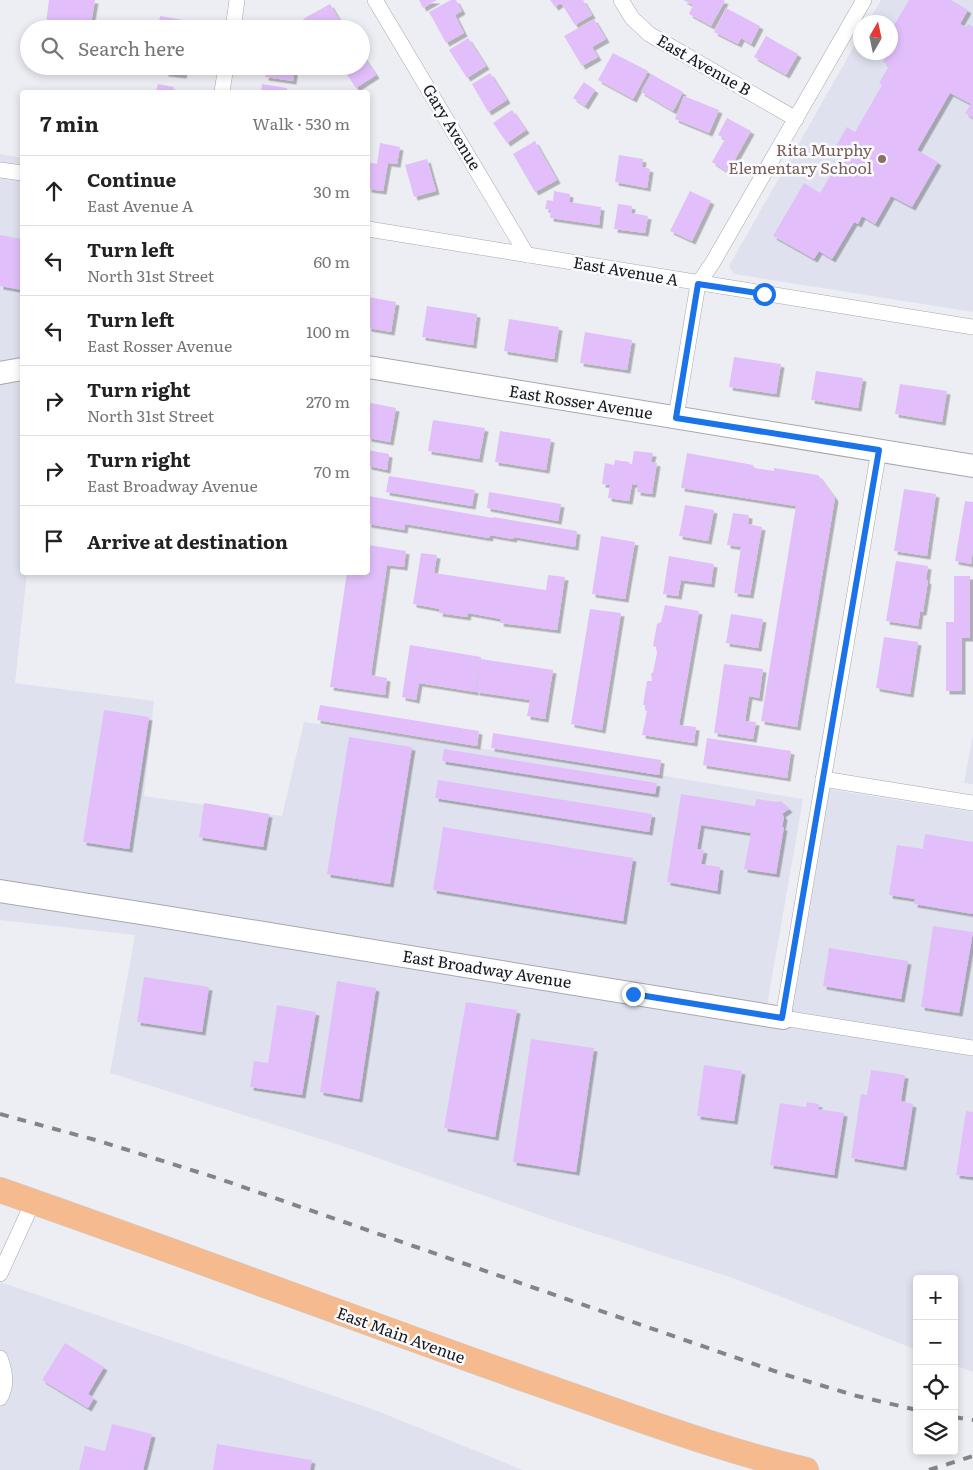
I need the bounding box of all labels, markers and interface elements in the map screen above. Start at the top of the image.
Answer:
north arrow [853,15,898,60]
search box [20,20,370,75]
street label: East Avenue B [653,27,756,101]
icon: search [38,34,66,62]
text: Search here [78,34,185,62]
street label: Gary Avenue [418,79,488,174]
text: 7 min [40,107,99,138]
text: Walk · 530 m [253,111,350,135]
place label: Rita Murphy Elementary School [728,137,873,179]
marker: Rita Murphy Elementary School [876,153,888,165]
text: Continue [87,165,176,193]
icon: ahead [40,177,68,205]
text: 30 m [313,179,350,203]
text: East Avenue A [87,193,194,217]
text: Turn left [87,235,174,263]
icon: left [40,247,68,275]
text: 60 m [313,249,350,273]
street label: East Avenue A [572,249,681,291]
text: North 31st Street [87,263,214,287]
route start [753,283,776,306]
text: Turn left [87,305,174,333]
icon: left [40,317,68,345]
text: 100 m [306,319,350,343]
text: East Rosser Avenue [87,333,232,357]
text: Turn right [87,375,191,403]
street label: East Rosser Avenue [508,378,655,424]
icon: right [40,387,68,415]
text: 270 m [306,389,350,413]
text: North 31st Street [87,403,214,427]
text: Turn right [87,445,191,473]
icon: right [40,457,68,485]
text: 70 m [314,459,350,483]
text: East Broadway Avenue [87,473,258,497]
icon: arrive [40,527,68,555]
text: Arrive at destination [87,527,288,555]
street label: East Broadway Avenue [401,943,573,993]
route end [622,983,645,1006]
map controls [913,1275,958,1455]
button: + [913,1275,958,1320]
street label: East Main Avenue [334,1300,469,1368]
button: − [913,1320,958,1365]
button: locate [913,1365,958,1410]
button: layers [913,1410,958,1455]

